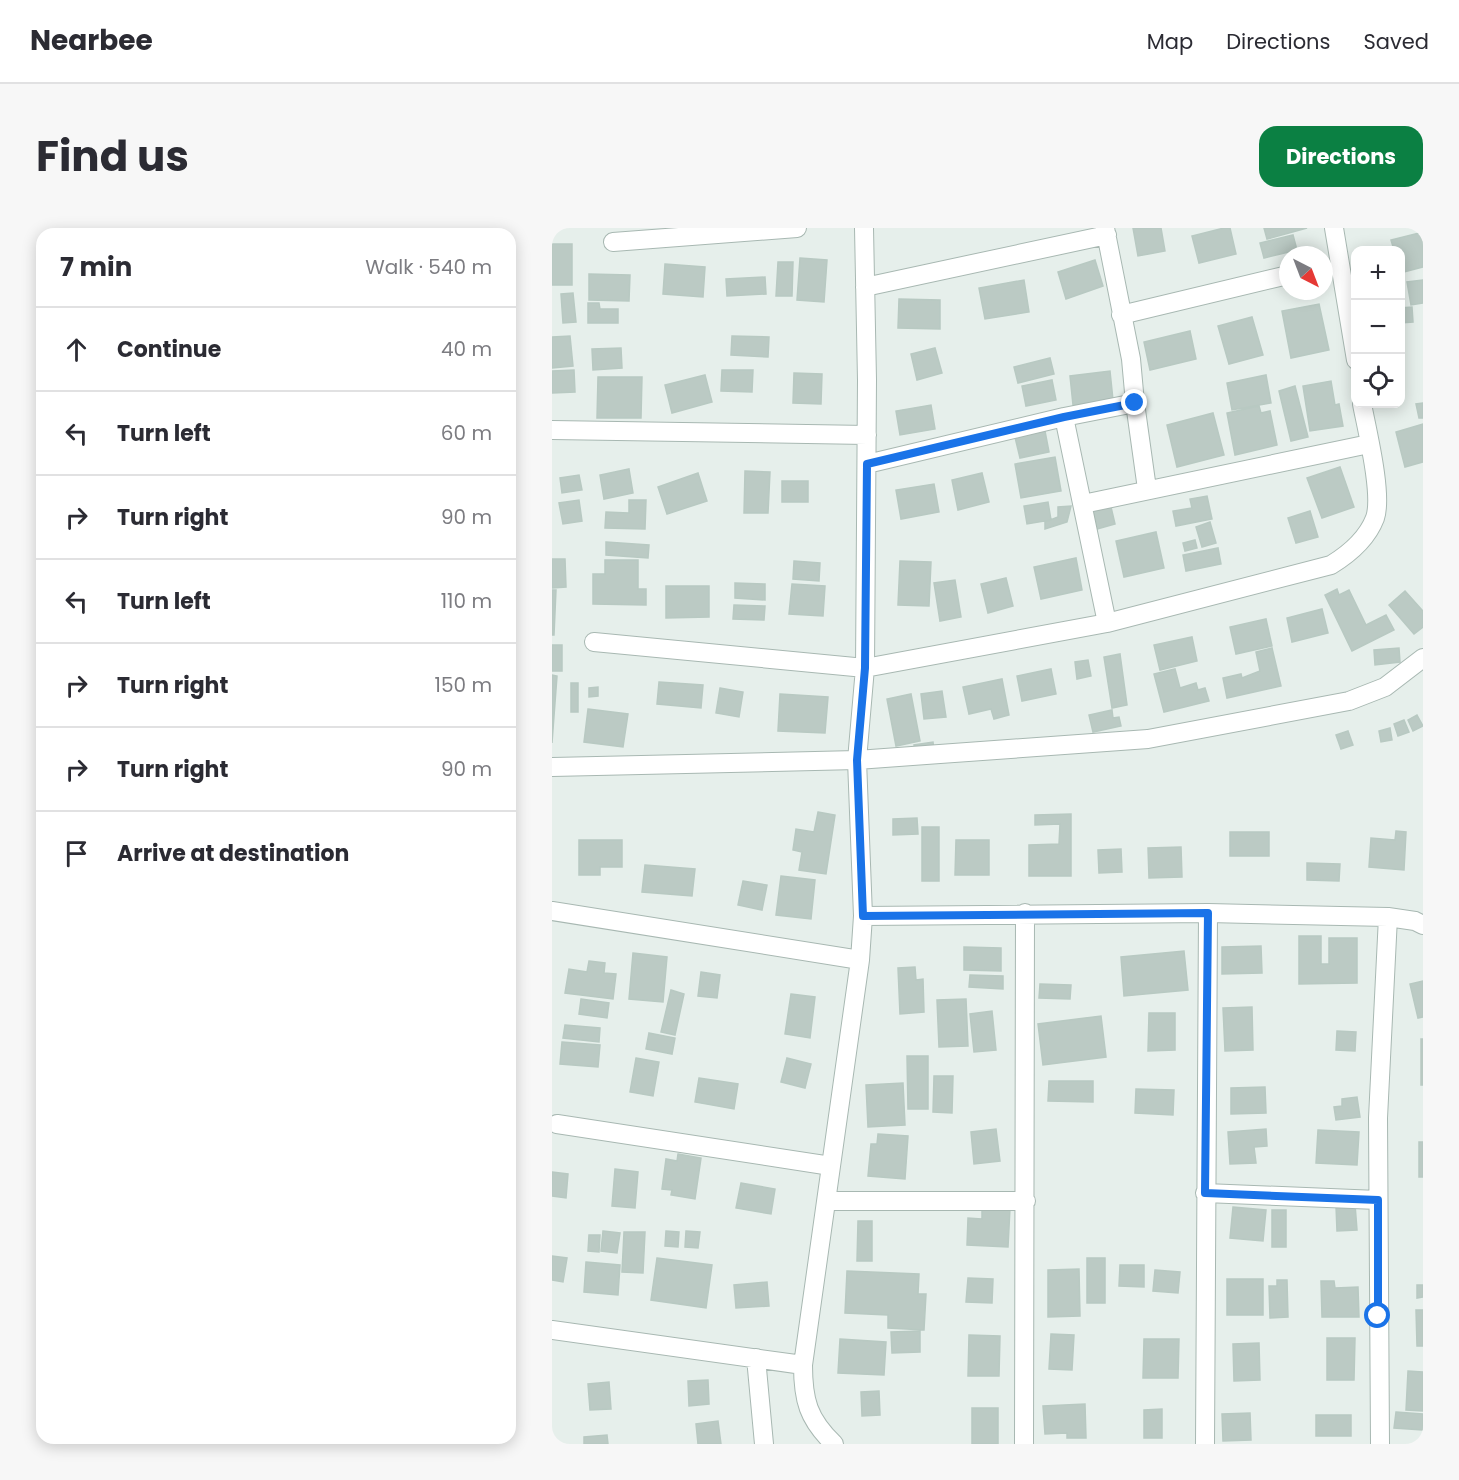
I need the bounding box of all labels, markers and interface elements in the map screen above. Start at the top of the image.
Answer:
text: Nearbee [30,21,153,60]
text: Map [1147,27,1193,56]
text: Directions [1226,27,1330,56]
text: Saved [1363,27,1429,56]
button: Directions [1259,126,1423,187]
text: Find us [36,127,189,186]
north arrow [1279,246,1333,300]
map controls [1351,246,1405,408]
button: + [1351,246,1405,300]
text: 7 min [60,249,132,285]
text: Walk · 540 m [365,253,492,281]
button: − [1351,300,1405,354]
icon: ahead [60,333,93,366]
text: Continue [117,334,221,365]
text: 40 m [441,335,492,363]
button: locate [1351,354,1405,408]
route end [1121,389,1147,415]
icon: left [60,417,93,450]
text: Turn left [117,418,211,449]
text: 60 m [441,419,492,447]
icon: right [60,501,93,534]
text: Turn right [117,502,228,533]
text: 90 m [441,503,492,531]
icon: left [60,585,93,618]
text: Turn left [117,586,211,617]
text: 110 m [441,587,492,615]
icon: right [60,669,93,702]
text: Turn right [117,670,228,701]
text: 150 m [435,671,492,699]
icon: right [60,753,93,786]
text: Turn right [117,754,228,785]
text: 90 m [441,755,492,783]
icon: arrive [60,837,93,870]
text: Arrive at destination [117,838,349,869]
route start [1364,1302,1390,1328]

